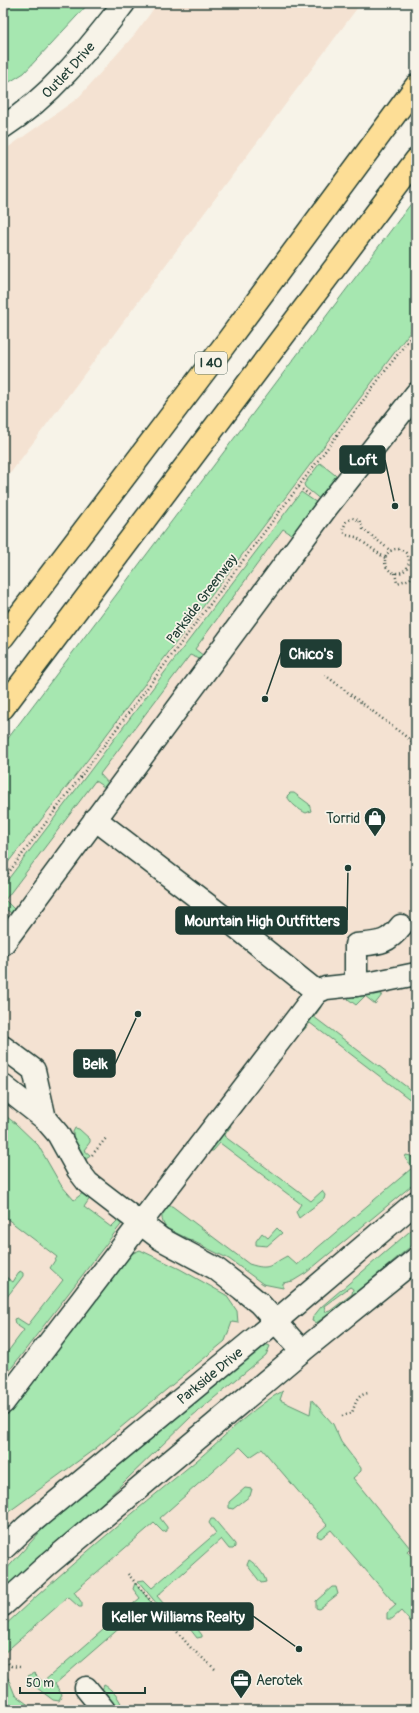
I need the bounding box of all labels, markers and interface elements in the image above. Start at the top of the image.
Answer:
street label: Outlet Drive [38,38,98,101]
road number: I 40 [195,352,227,374]
callout: Loft [340,446,385,473]
text: Loft [349,451,378,470]
street label: Parkside Greenway [163,551,241,647]
callout: Chico's [281,640,341,667]
text: Chico's [289,645,334,664]
shop icon: Torrid [362,805,388,838]
place label: Torrid [326,810,360,827]
callout: Mountain High Outfitters [176,907,347,934]
text: Mountain High Outfitters [184,912,340,931]
callout: Belk [74,1050,115,1077]
text: Belk [82,1055,109,1074]
street label: Parkside Drive [173,1343,246,1408]
callout: Keller Williams Realty [103,1603,253,1630]
text: Keller Williams Realty [111,1608,246,1627]
office icon: Aerotek [228,1667,254,1700]
scale bar [20,1669,145,1695]
place label: Aerotek [256,1672,303,1689]
text: 50 m [26,1676,54,1691]

